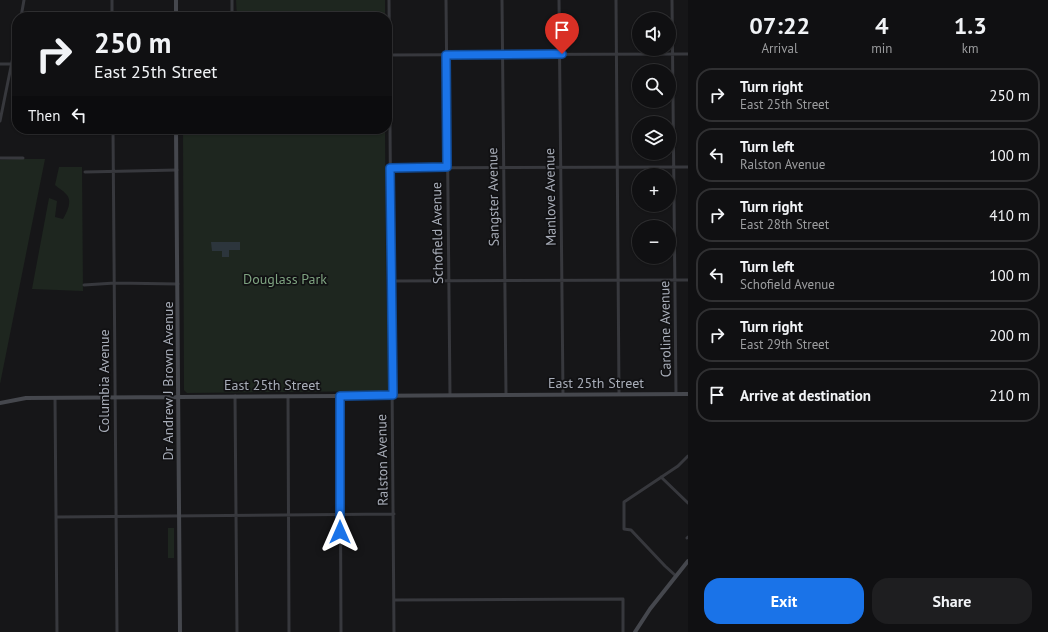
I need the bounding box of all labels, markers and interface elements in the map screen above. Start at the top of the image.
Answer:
text: 07:22 [749,10,810,41]
text: 4 [875,10,889,41]
text: 1.3 [954,10,987,41]
map controls [632,12,676,264]
button: sound [632,12,676,56]
pin [545,13,579,54]
icon: arrive [551,19,573,41]
text: 250 m [94,24,171,61]
icon: right [28,28,80,80]
text: Arrival [761,40,798,57]
text: min [871,40,892,57]
text: km [962,40,979,57]
text: East 25th Street [94,60,217,83]
button: search [632,64,676,108]
text: Turn right [740,77,803,96]
icon: right [706,84,728,106]
text: 250 m [989,86,1030,105]
text: East 25th Street [740,96,829,113]
icon: left [68,104,90,126]
text: Then [28,106,60,125]
button: layers [632,116,676,160]
text: Turn left [740,137,794,156]
icon: left [706,144,728,166]
text: 100 m [989,146,1030,165]
street label: Sangster Avenue [483,147,503,247]
street label: Manlove Avenue [540,148,560,246]
text: Ralston Avenue [740,156,825,173]
button: + [632,168,676,212]
street label: Schofield Avenue [427,182,447,284]
text: Turn right [740,197,803,216]
icon: right [706,204,728,226]
text: 410 m [989,206,1030,225]
text: East 28th Street [740,216,829,233]
button: − [632,220,676,264]
text: Turn left [740,257,794,276]
icon: left [706,264,728,286]
text: 100 m [989,266,1030,285]
park label: Douglass Park [243,270,327,288]
text: Schofield Avenue [740,276,835,293]
street label: Caroline Avenue [655,281,675,377]
street label: Dr Andrew J Brown Avenue [159,301,177,461]
text: Turn right [740,317,803,336]
icon: right [706,324,728,346]
text: 200 m [989,326,1030,345]
street label: Columbia Avenue [95,329,113,433]
text: East 29th Street [740,336,829,353]
street label: East 25th Street [548,374,644,392]
street label: East 25th Street [224,376,320,394]
icon: arrive [706,384,728,406]
text: Arrive at destination [740,386,871,405]
text: 210 m [989,386,1030,405]
street label: Ralston Avenue [372,414,392,506]
position arrow [319,511,361,553]
button: Exit [704,578,864,624]
button: Share [872,578,1032,624]

